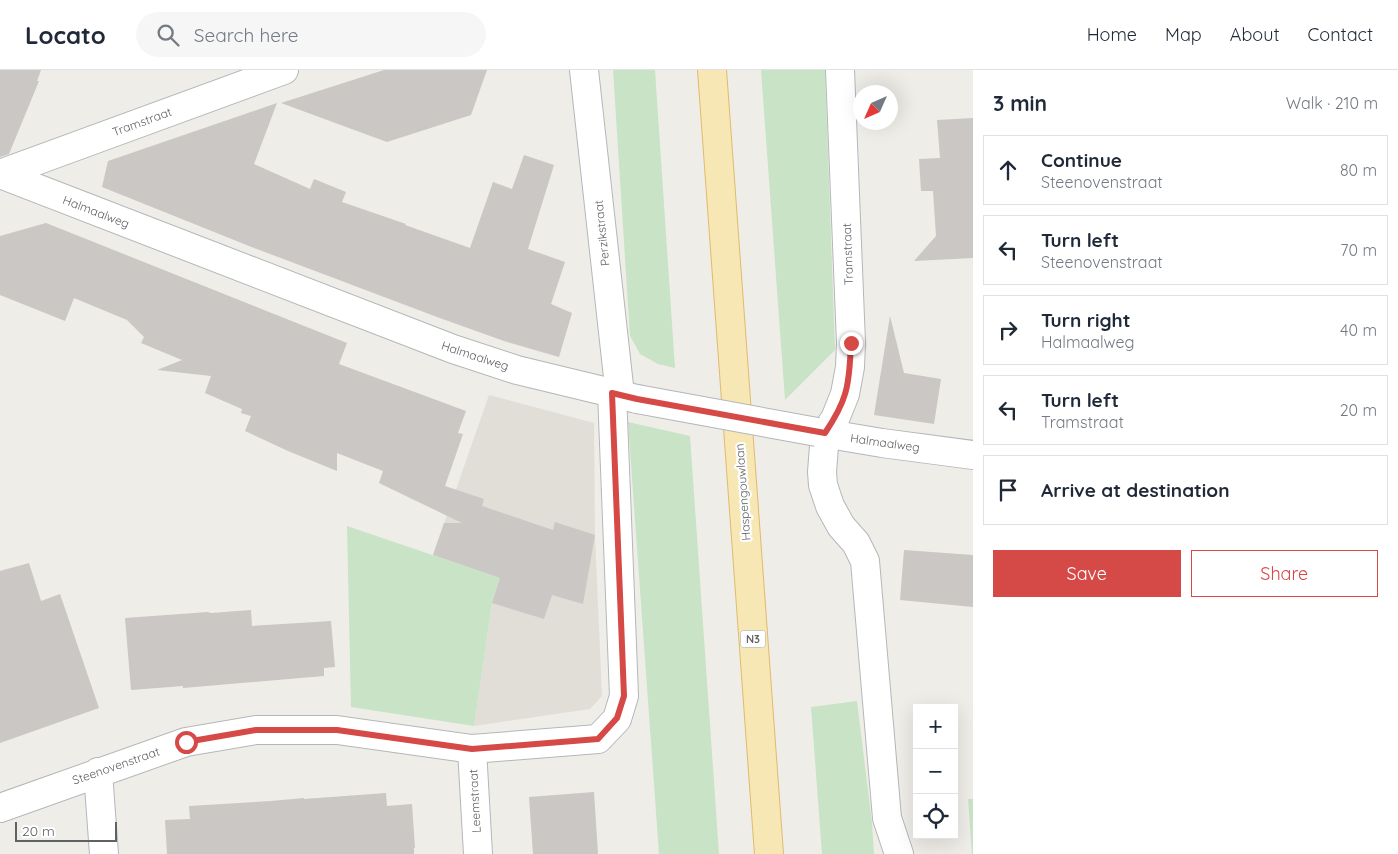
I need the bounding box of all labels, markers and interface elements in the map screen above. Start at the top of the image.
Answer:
search box [136,12,486,57]
text: Locato [25,20,106,50]
icon: search [154,21,182,49]
text: Search here [194,23,299,47]
text: Home [1087,23,1137,46]
text: Map [1165,23,1202,46]
text: About [1230,23,1280,46]
text: Contact [1308,23,1373,46]
north arrow [853,85,898,130]
text: 3 min [993,90,1047,116]
text: Walk · 210 m [1286,93,1378,113]
street label: Tramstraat [110,104,174,139]
text: Continue [1041,148,1122,172]
icon: ahead [994,156,1022,184]
text: 80 m [1340,160,1377,180]
text: Steenovenstraat [1041,172,1163,192]
street label: Halmaalweg [61,192,132,231]
street label: Perzikstraat [591,199,612,267]
street label: Tramstraat [839,223,856,285]
text: Turn left [1041,228,1119,252]
icon: left [994,236,1022,264]
text: 70 m [1340,240,1377,260]
text: Steenovenstraat [1041,252,1163,272]
text: Turn right [1041,308,1130,332]
icon: right [994,316,1022,344]
text: 40 m [1340,320,1377,340]
route end [840,332,863,355]
text: Halmaalweg [1041,332,1134,352]
street label: Halmaalweg [440,338,511,373]
text: Turn left [1041,388,1119,412]
icon: left [994,396,1022,424]
text: 20 m [1340,400,1377,420]
text: Tramstraat [1041,412,1124,432]
street label: Halmaalweg [849,430,921,455]
street label: Haspengouwlaan [732,443,753,541]
icon: arrive [994,476,1022,504]
text: Arrive at destination [1041,478,1230,502]
button: Save [993,550,1181,597]
button: Share [1191,550,1378,597]
road number: N3 [740,630,766,648]
map controls [913,704,958,839]
button: + [913,704,958,749]
route start [175,731,198,754]
street label: Steenovenstraat [70,744,161,787]
button: − [913,749,958,794]
street label: Leemstraat [465,769,484,833]
button: locate [913,794,958,839]
scale bar [15,819,118,842]
text: 20 m [22,822,55,840]

